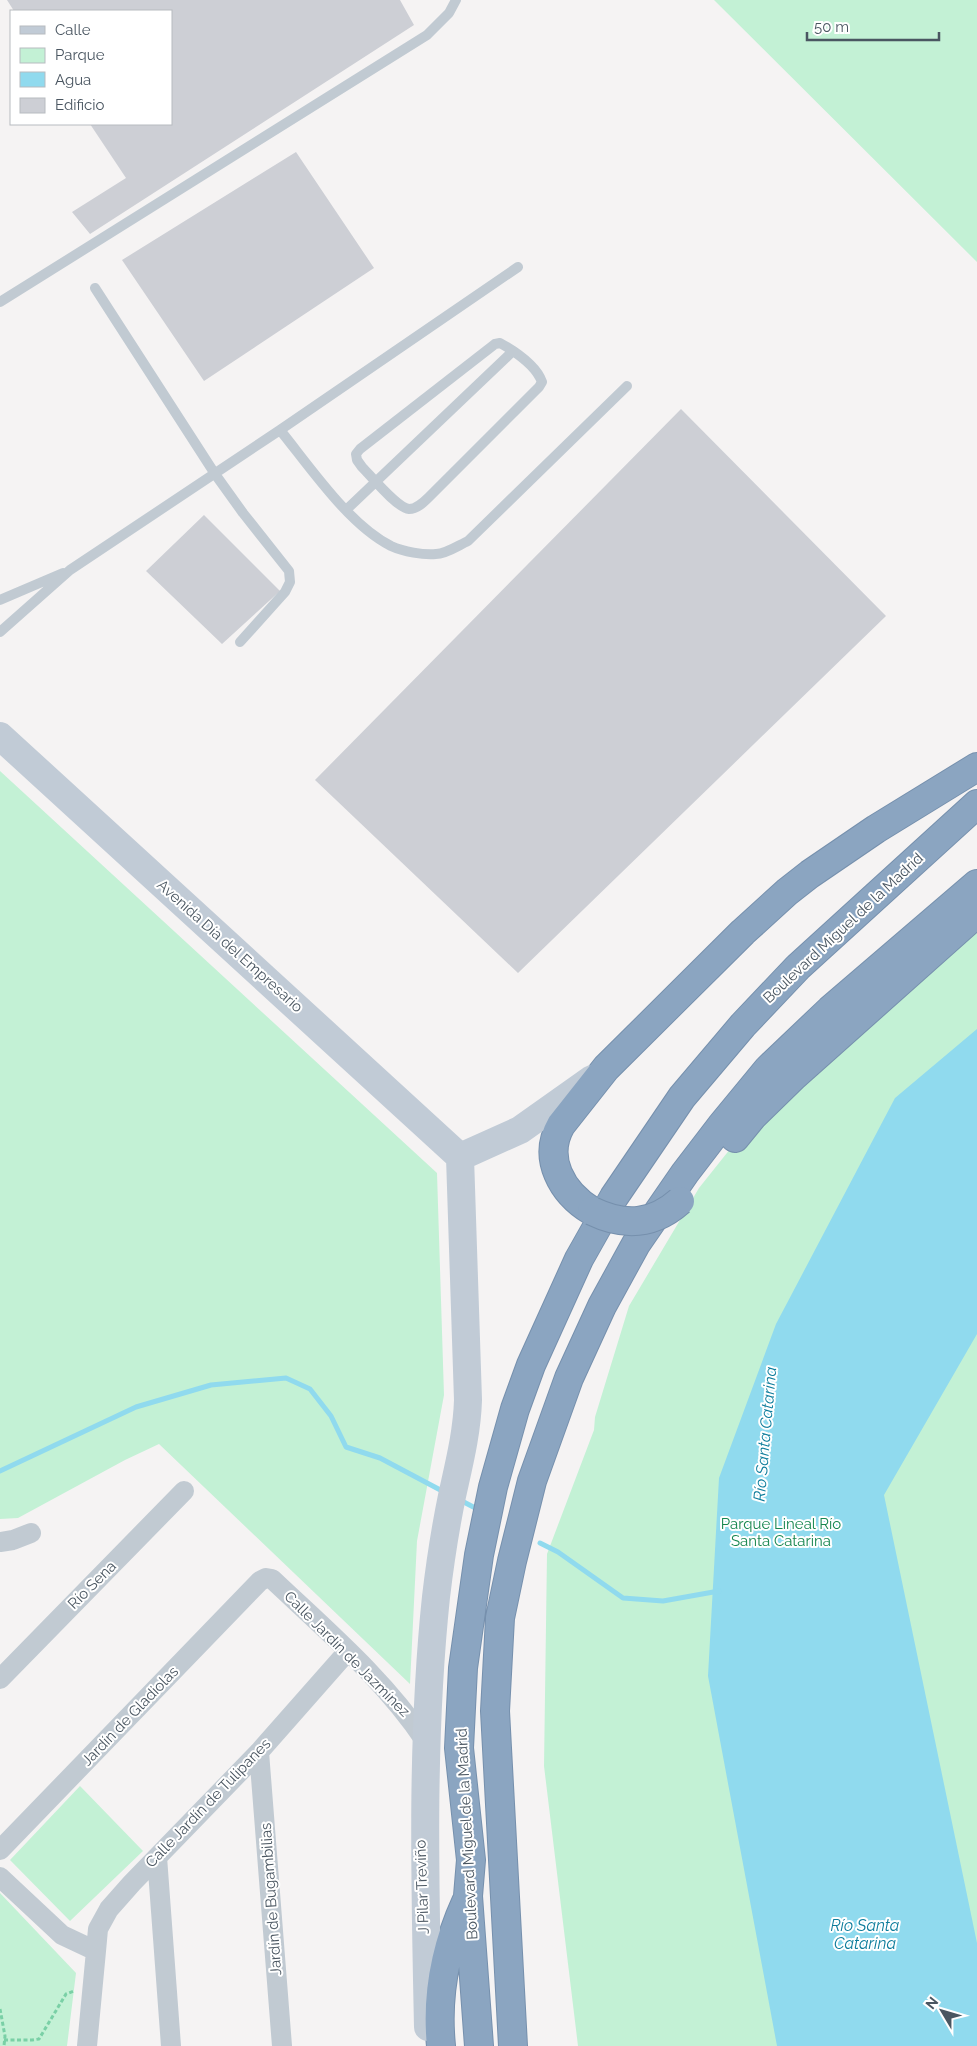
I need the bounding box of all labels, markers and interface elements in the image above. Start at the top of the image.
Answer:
legend [10,10,172,125]
scale bar [807,10,940,42]
text: 50 m [814,18,849,36]
text: Calle [55,21,91,39]
text: Parque [55,46,105,64]
text: Agua [55,71,91,89]
text: Edificio [55,96,105,114]
street label: Boulevard Miguel de la Madrid [759,849,927,1007]
street label: Avenida Día del Empresario [153,876,307,1016]
water label: Río Santa Catarina [750,1366,780,1502]
park label: Parque Lineal Río Santa Catarina [721,1515,841,1550]
street label: Río Sena [64,1557,120,1613]
street label: Calle Jardín de Jazmínez [280,1587,414,1721]
street label: Jardín de Gladiolas [78,1662,182,1770]
street label: Boulevard Miguel de la Madrid [452,1728,482,1940]
street label: Calle Jardín de Tulipanes [142,1735,274,1871]
street label: Jardín de Bugambilias [257,1822,285,1976]
street label: J Pilar Treviño [411,1839,433,1935]
water label: Río Santa Catarina [831,1916,900,1953]
north arrow [917,1986,967,2036]
text: N [922,1994,941,2012]

